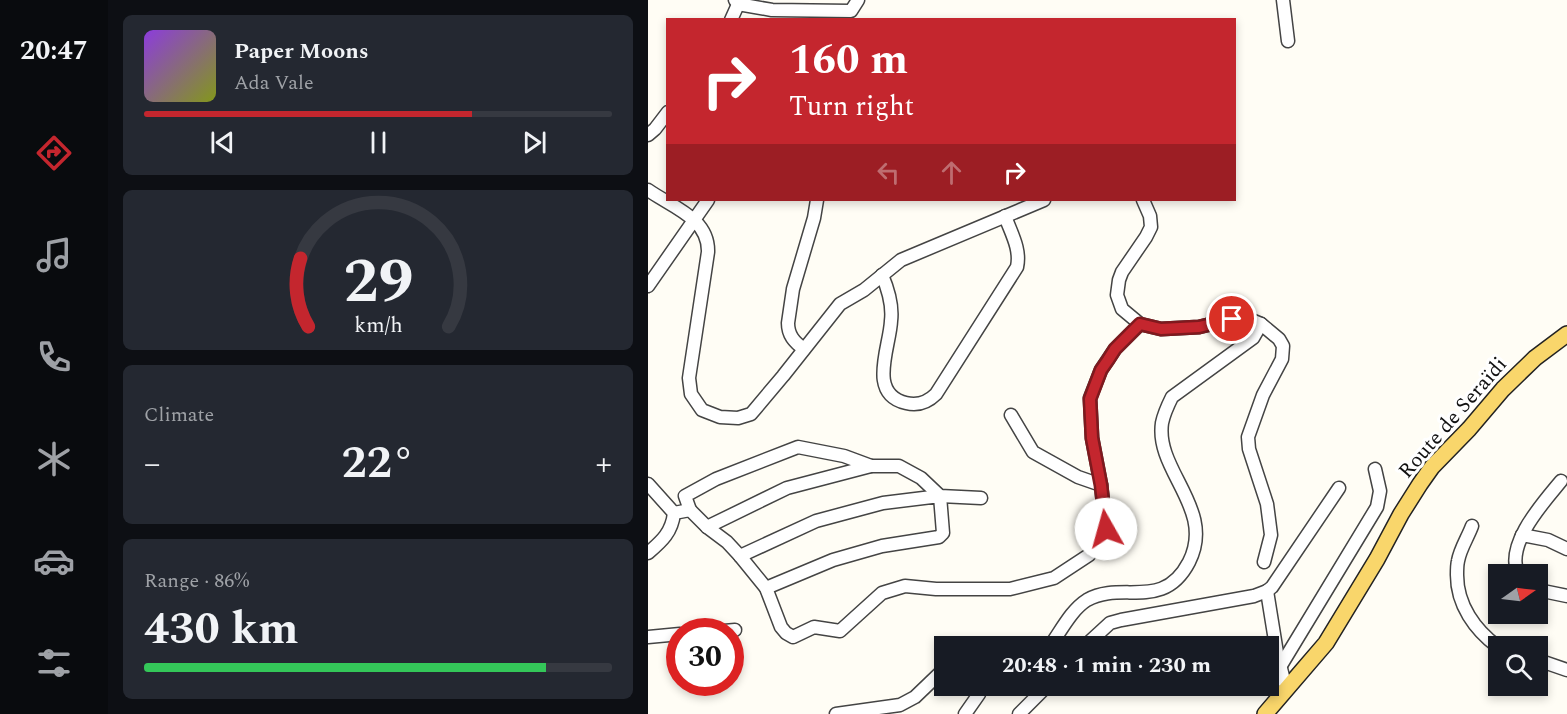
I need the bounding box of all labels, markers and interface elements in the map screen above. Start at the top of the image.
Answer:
text: 160 m [789,29,908,92]
text: 20:47 [20,30,88,72]
text: Paper Moons [234,35,369,68]
icon: right [690,42,768,120]
text: Ada Vale [234,68,314,98]
text: Turn right [789,86,914,128]
icon: previous [206,126,239,159]
icon: pause [362,126,395,159]
icon: next [518,126,551,159]
icon: directions [33,132,75,174]
icon: left [872,156,905,189]
icon: ahead [935,156,968,189]
icon: right [998,156,1031,189]
icon: music [33,234,75,276]
text: 29 [343,235,413,330]
pin [1206,293,1257,344]
icon: arrive [1215,302,1248,335]
text: km/h [354,309,402,342]
icon: phone [33,336,75,378]
street label: Route de Seraïdi [1391,350,1515,486]
text: Climate [144,400,214,430]
text: 22° [342,429,415,498]
icon: climate [33,438,75,480]
text: − [144,439,161,489]
text: + [596,439,612,489]
position arrow [1074,497,1138,561]
icon: car [33,540,75,582]
north arrow [1488,564,1548,624]
map controls [1488,564,1548,696]
text: Range · 86% [144,566,249,596]
text: 430 km [144,595,299,664]
speed limit sign: 30 [666,618,744,696]
button: search [1488,636,1548,696]
icon: filters [33,642,75,684]
text: 20:48 · 1 min · 230 m [1002,649,1211,682]

